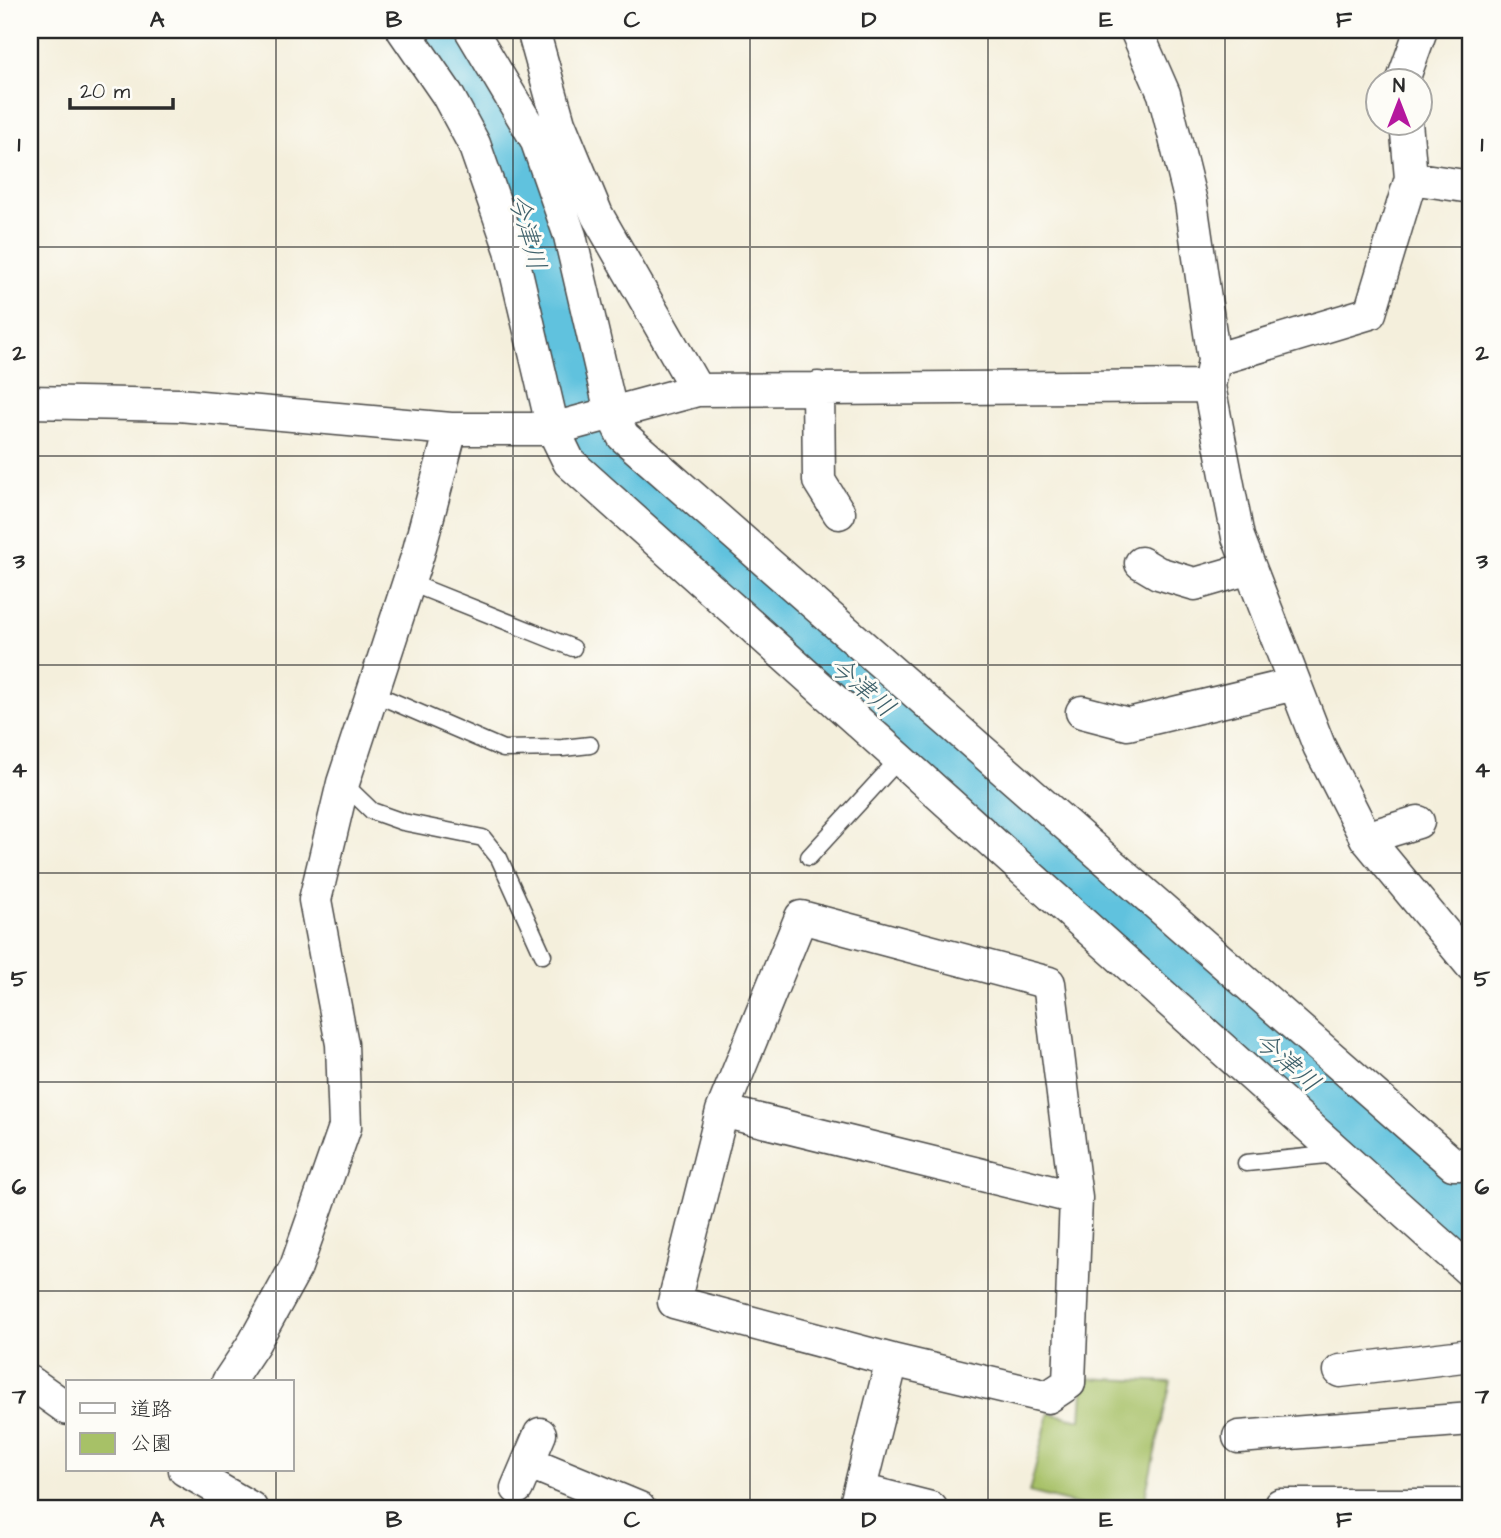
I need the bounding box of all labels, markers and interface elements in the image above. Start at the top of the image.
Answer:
text: A [150,4,165,36]
text: B [386,4,403,36]
text: C [624,4,641,36]
text: D [862,4,877,36]
text: E [1099,4,1113,36]
text: F [1336,4,1353,36]
scale bar [70,66,173,110]
north arrow [1364,66,1434,136]
text: N [1393,73,1405,100]
text: 20 m [80,77,131,106]
text: 1 [18,128,21,160]
text: 1 [1481,128,1484,160]
water label: 今津川 [500,190,554,274]
text: 2 [11,337,26,369]
text: 2 [1474,337,1489,369]
text: 3 [12,545,25,577]
text: 3 [1475,545,1488,577]
water label: 今津川 [821,648,903,726]
text: 4 [11,754,27,786]
text: 4 [1474,754,1490,786]
text: 5 [11,963,28,995]
text: 5 [1474,963,1491,995]
water label: 今津川 [1246,1023,1328,1101]
text: 6 [12,1171,27,1203]
text: 6 [1475,1171,1490,1203]
text: 7 [11,1380,27,1412]
legend [66,1380,294,1472]
text: 7 [1474,1380,1490,1412]
text: 道路 [130,1395,172,1424]
text: 公園 [130,1429,172,1458]
text: A [150,1504,165,1536]
text: B [386,1504,403,1536]
text: C [624,1504,641,1536]
text: D [862,1504,877,1536]
text: E [1099,1504,1113,1536]
text: F [1336,1504,1353,1536]

